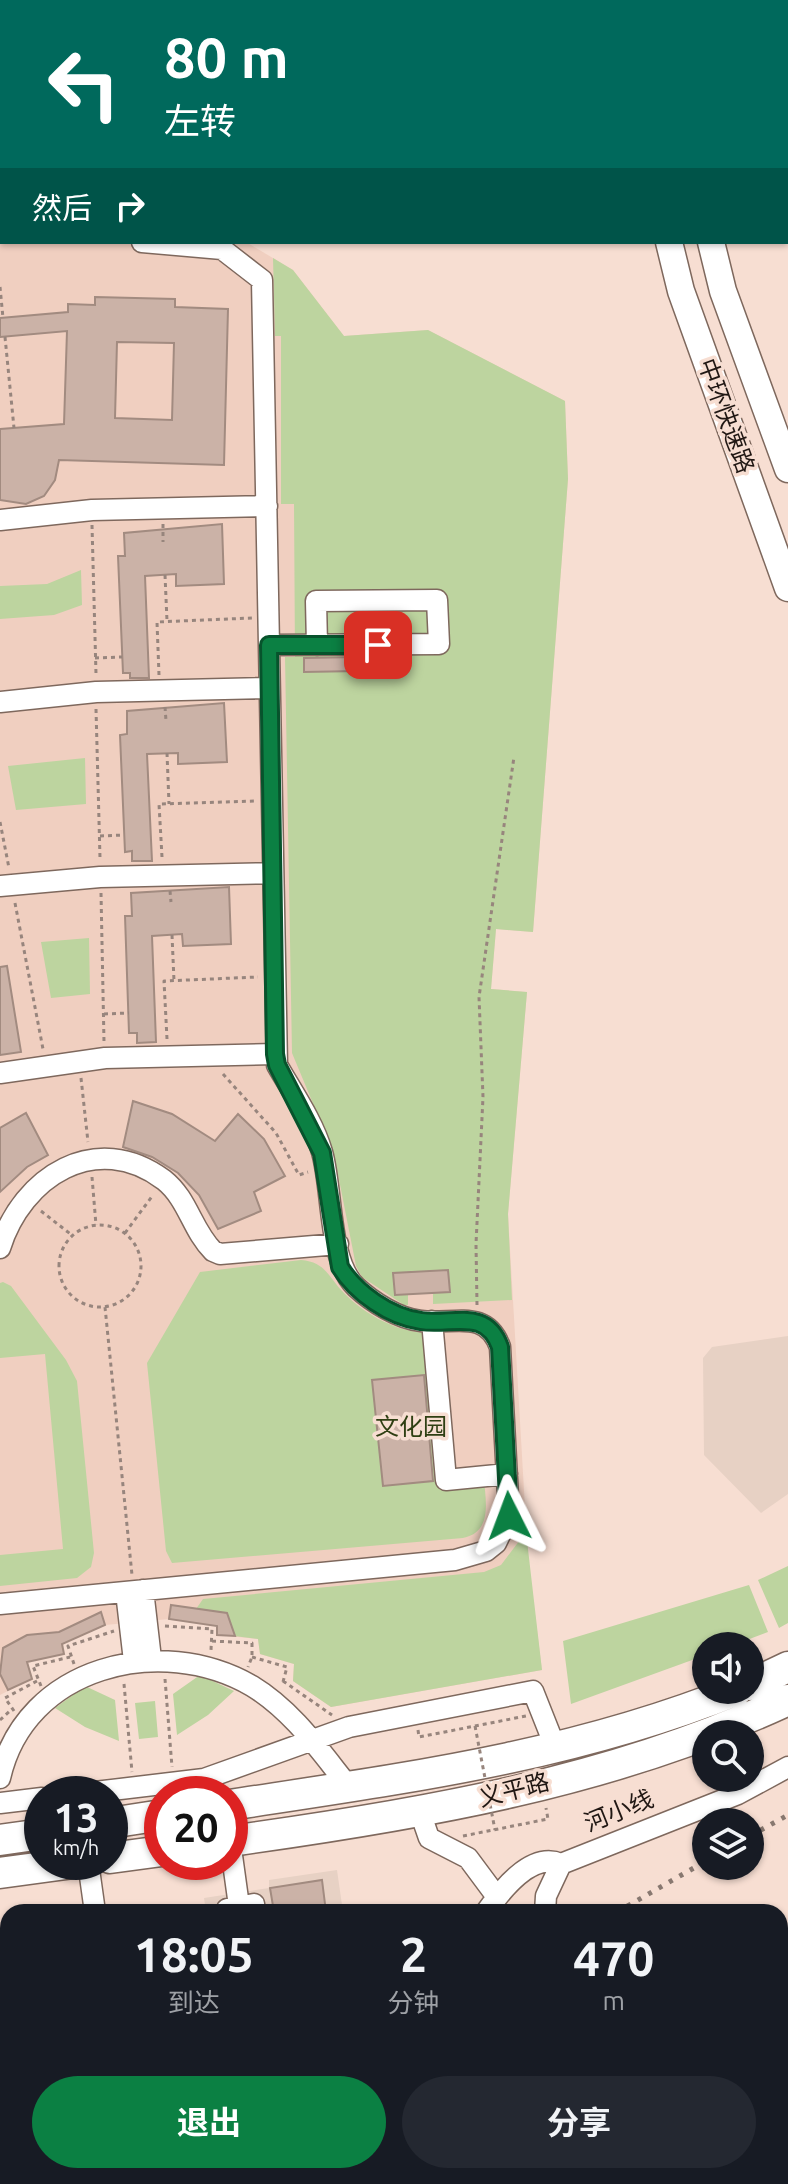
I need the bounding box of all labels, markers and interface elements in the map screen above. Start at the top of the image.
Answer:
text: 80 m [164,26,289,89]
icon: left [32,32,136,136]
text: 左转 [164,100,236,141]
icon: right [108,184,152,228]
text: 然后 [32,191,92,225]
street label: 中环快速路 [693,355,760,477]
pin [344,611,412,679]
icon: arrive [356,623,400,667]
park label: 文化园 [375,1413,447,1440]
position arrow [467,1474,551,1558]
map controls [692,1632,764,1880]
button: sound [692,1632,764,1704]
button: search [692,1720,764,1792]
street label: 义平路 [476,1768,552,1811]
speed limit sign: 20 [144,1776,248,1880]
street label: 河小线 [580,1785,657,1837]
text: 13 [53,1795,99,1840]
button: layers [692,1808,764,1880]
text: km/h [53,1836,99,1859]
text: 18:05 [134,1927,254,1981]
text: 2 [400,1927,427,1981]
text: 470 [573,1931,654,1985]
text: m [602,1986,625,2015]
text: 到达 [168,1988,220,2017]
text: 分钟 [387,1988,439,2017]
button: 退出 [32,2076,386,2168]
button: 分享 [402,2076,756,2168]

